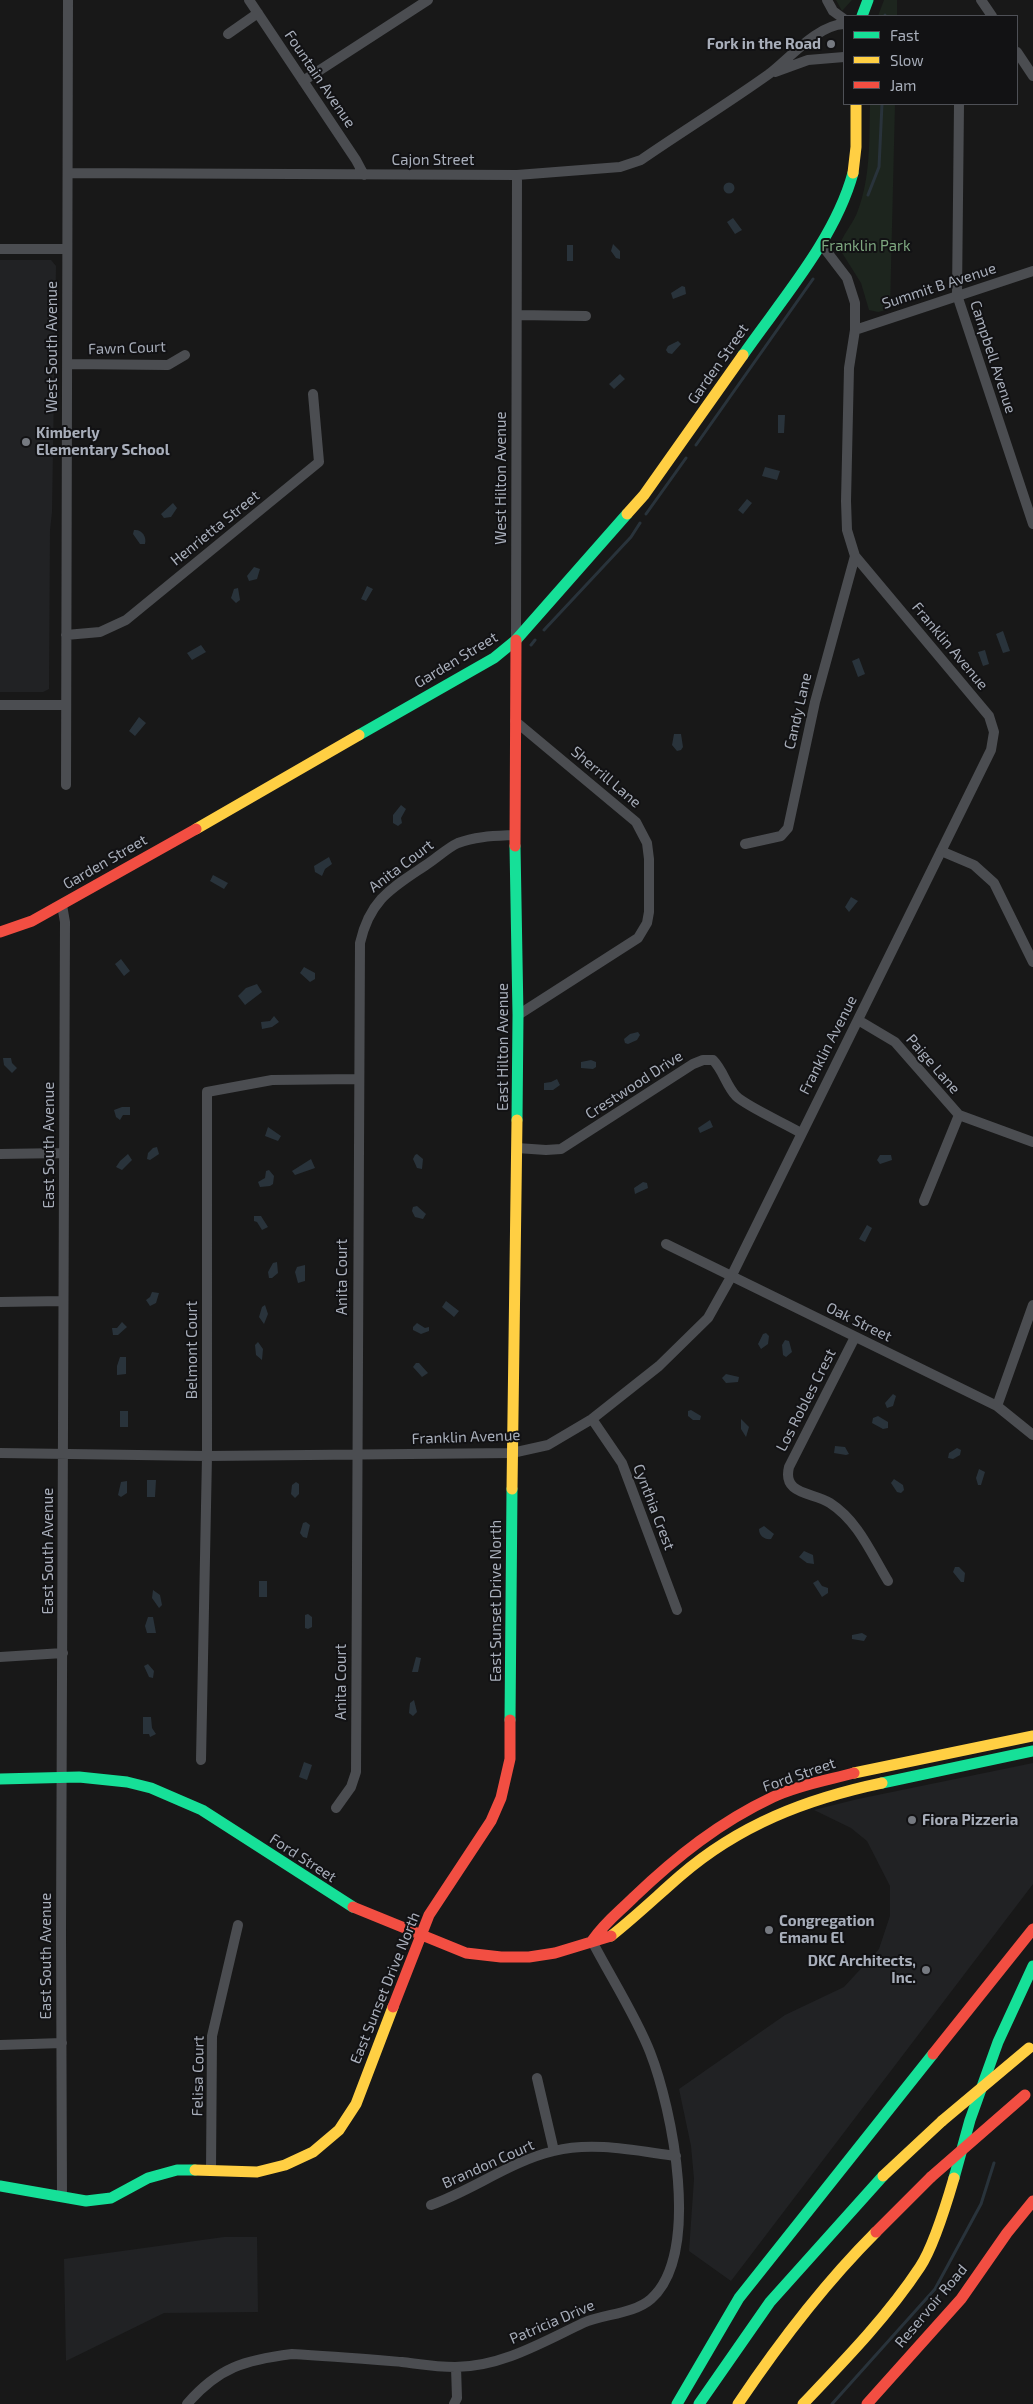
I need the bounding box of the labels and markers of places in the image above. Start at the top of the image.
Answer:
place label: Fork in the Road [707,35,821,53]
marker: Fork in the Road [825,38,837,50]
place label: Kimberly Elementary School [36,424,170,459]
marker: Kimberly Elementary School [20,436,32,448]
place label: Fiora Pizzeria [922,1811,1018,1829]
marker: Fiora Pizzeria [906,1814,918,1826]
place label: Congregation Emanu El [779,1912,874,1947]
marker: Congregation Emanu El [763,1924,775,1936]
place label: DKC Architects, Inc. [808,1952,916,1987]
marker: DKC Architects, Inc. [920,1964,932,1976]

